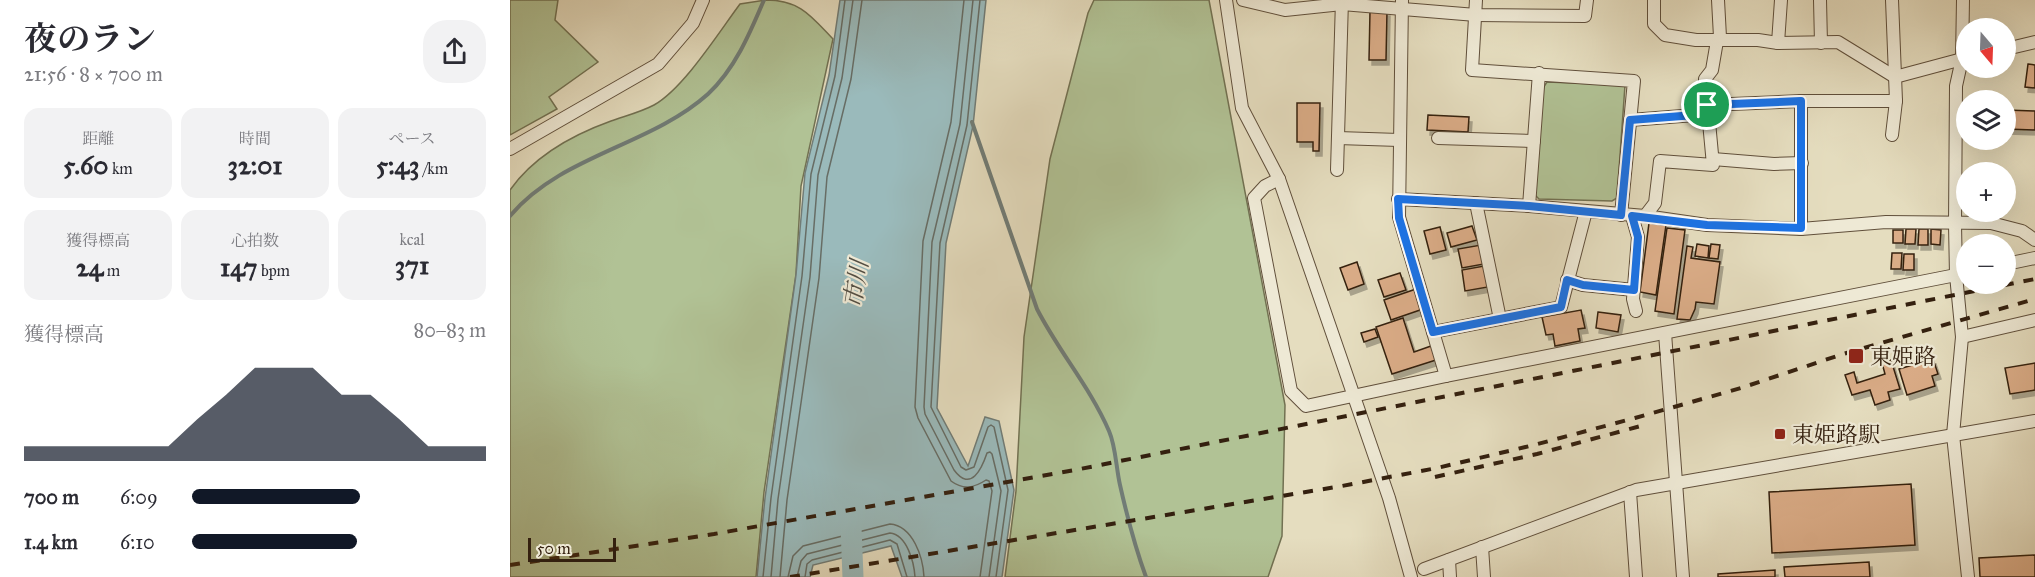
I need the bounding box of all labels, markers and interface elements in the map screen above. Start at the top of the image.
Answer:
north arrow [1956,18,2016,78]
map controls [1956,18,2016,294]
text: 夜のラン [24,19,156,59]
button: share [423,20,486,83]
text: 21:56 · 8 × 700 m [24,62,163,86]
pin [1681,79,1732,130]
icon: arrive [1690,88,1723,121]
button: layers [1956,90,2016,150]
text: 距離 [82,129,114,148]
text: 時間 [239,129,271,148]
text: ペース [388,129,436,148]
text: 5.60 [63,149,108,181]
text: 32:01 [228,149,282,181]
text: 5:43 [376,149,419,181]
text: km [108,159,133,178]
text: /km [419,159,448,178]
button: + [1956,162,2016,222]
text: kcal [399,230,425,249]
text: 獲得標高 [66,231,130,250]
text: 心拍数 [231,231,279,250]
button: − [1956,234,2016,294]
text: 371 [395,249,429,281]
text: 24 [76,251,103,283]
text: 147 [220,251,257,283]
water label: 市川 [837,255,875,310]
text: m [103,261,120,280]
text: bpm [257,261,290,280]
text: 80–83 m [414,318,486,342]
text: 獲得標高 [24,322,104,346]
place label: 東姫路 [1870,343,1936,370]
marker: 東姫路 [1847,347,1865,365]
place label: 東姫路駅 [1792,421,1880,448]
marker: 東姫路駅 [1773,427,1787,441]
text: 700 m [24,485,79,509]
text: 6:09 [120,485,158,509]
text: 1.4 km [24,530,78,554]
text: 6:10 [120,530,155,554]
scale bar [528,535,616,562]
text: 50 m [537,539,571,558]

